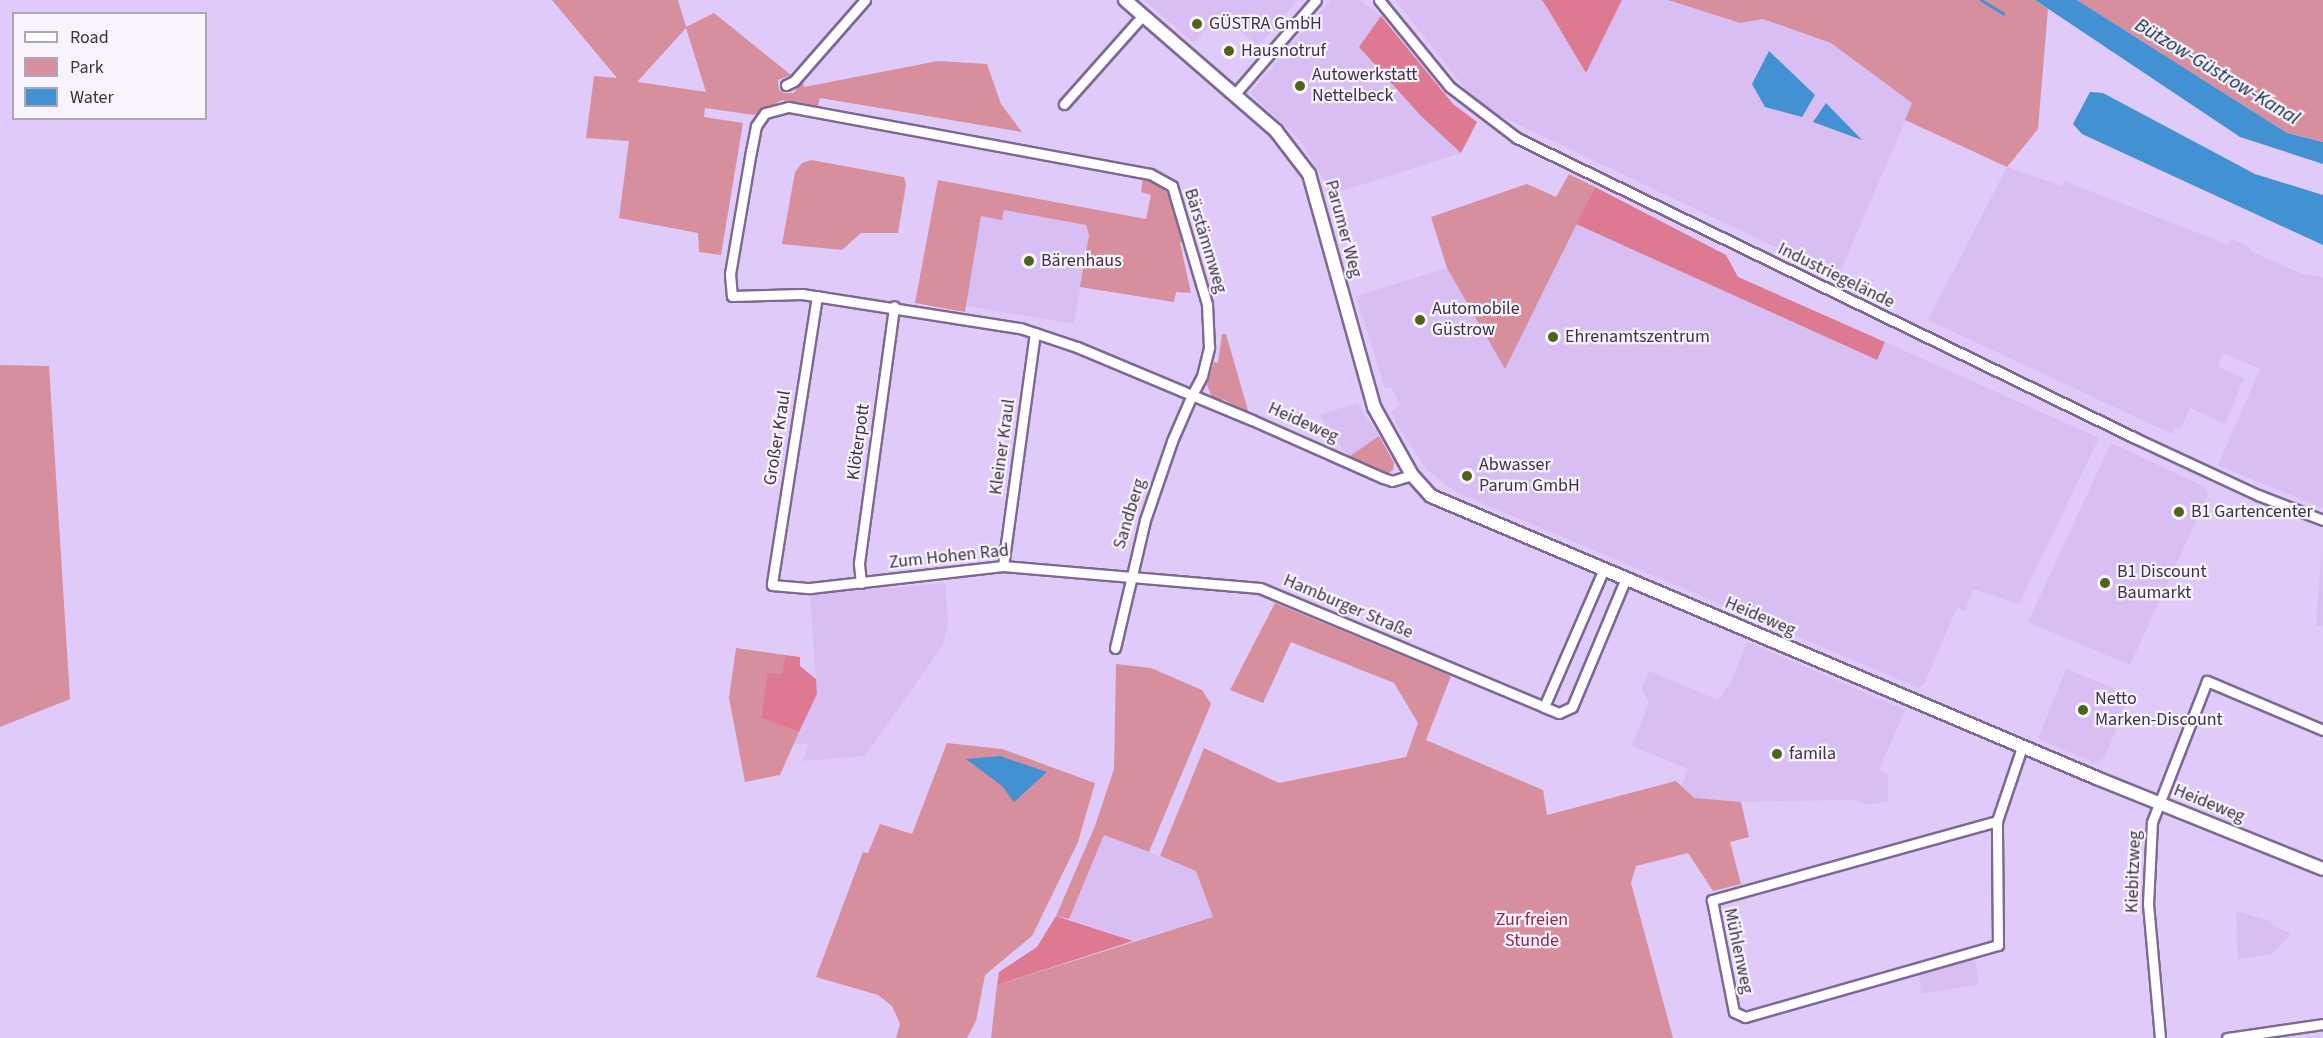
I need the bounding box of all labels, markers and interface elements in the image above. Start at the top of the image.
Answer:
legend [12,12,207,120]
place label: GÜSTRA GmbH [1209,13,1322,35]
water label: Bützow-Güstrow-Kanal [2130,13,2304,131]
marker: GÜSTRA GmbH [1190,17,1204,31]
text: Road [70,25,109,50]
place label: Hausnotruf [1241,40,1326,62]
marker: Hausnotruf [1222,44,1236,58]
text: Park [70,55,104,80]
place label: Autowerkstatt Nettelbeck [1312,65,1417,107]
marker: Autowerkstatt Nettelbeck [1293,79,1307,93]
text: Water [70,85,114,110]
street label: Parumer Weg [1320,178,1366,280]
street label: Bärstämmweg [1179,186,1231,296]
street label: Industriegelände [1774,238,1898,314]
place label: Bärenhaus [1041,250,1122,272]
marker: Bärenhaus [1022,254,1036,268]
place label: Automobile Güstrow [1432,299,1520,342]
marker: Automobile Güstrow [1413,313,1427,327]
place label: Ehrenamtszentrum [1565,326,1710,348]
marker: Ehrenamtszentrum [1546,330,1560,344]
street label: Großer Kraul [760,389,796,487]
street label: Kleiner Kraul [986,398,1020,496]
street label: Heideweg [1264,398,1342,448]
street label: Klöterpott [843,403,875,481]
place label: Abwasser Parum GmbH [1479,455,1580,498]
marker: Abwasser Parum GmbH [1460,469,1474,483]
street label: Sandberg [1109,476,1151,552]
place label: B1 Gartencenter [2191,501,2313,523]
marker: B1 Gartencenter [2172,505,2186,519]
street label: Zum Hohen Rad [888,540,1010,574]
place label: B1 Discount Baumarkt [2117,562,2206,604]
street label: Hamburger Straße [1280,570,1416,644]
marker: B1 Discount Baumarkt [2098,576,2112,590]
street label: Heideweg [1721,592,1799,642]
place label: Netto Marken-Discount [2095,689,2223,732]
marker: Netto Marken-Discount [2076,703,2090,717]
place label: famila [1789,743,1836,765]
marker: famila [1770,747,1784,761]
street label: Heideweg [2170,780,2248,828]
street label: Kiebitzweg [2122,830,2146,914]
street label: Mühlenweg [1718,906,1758,996]
park label: Zur freien Stunde [1496,910,1568,952]

